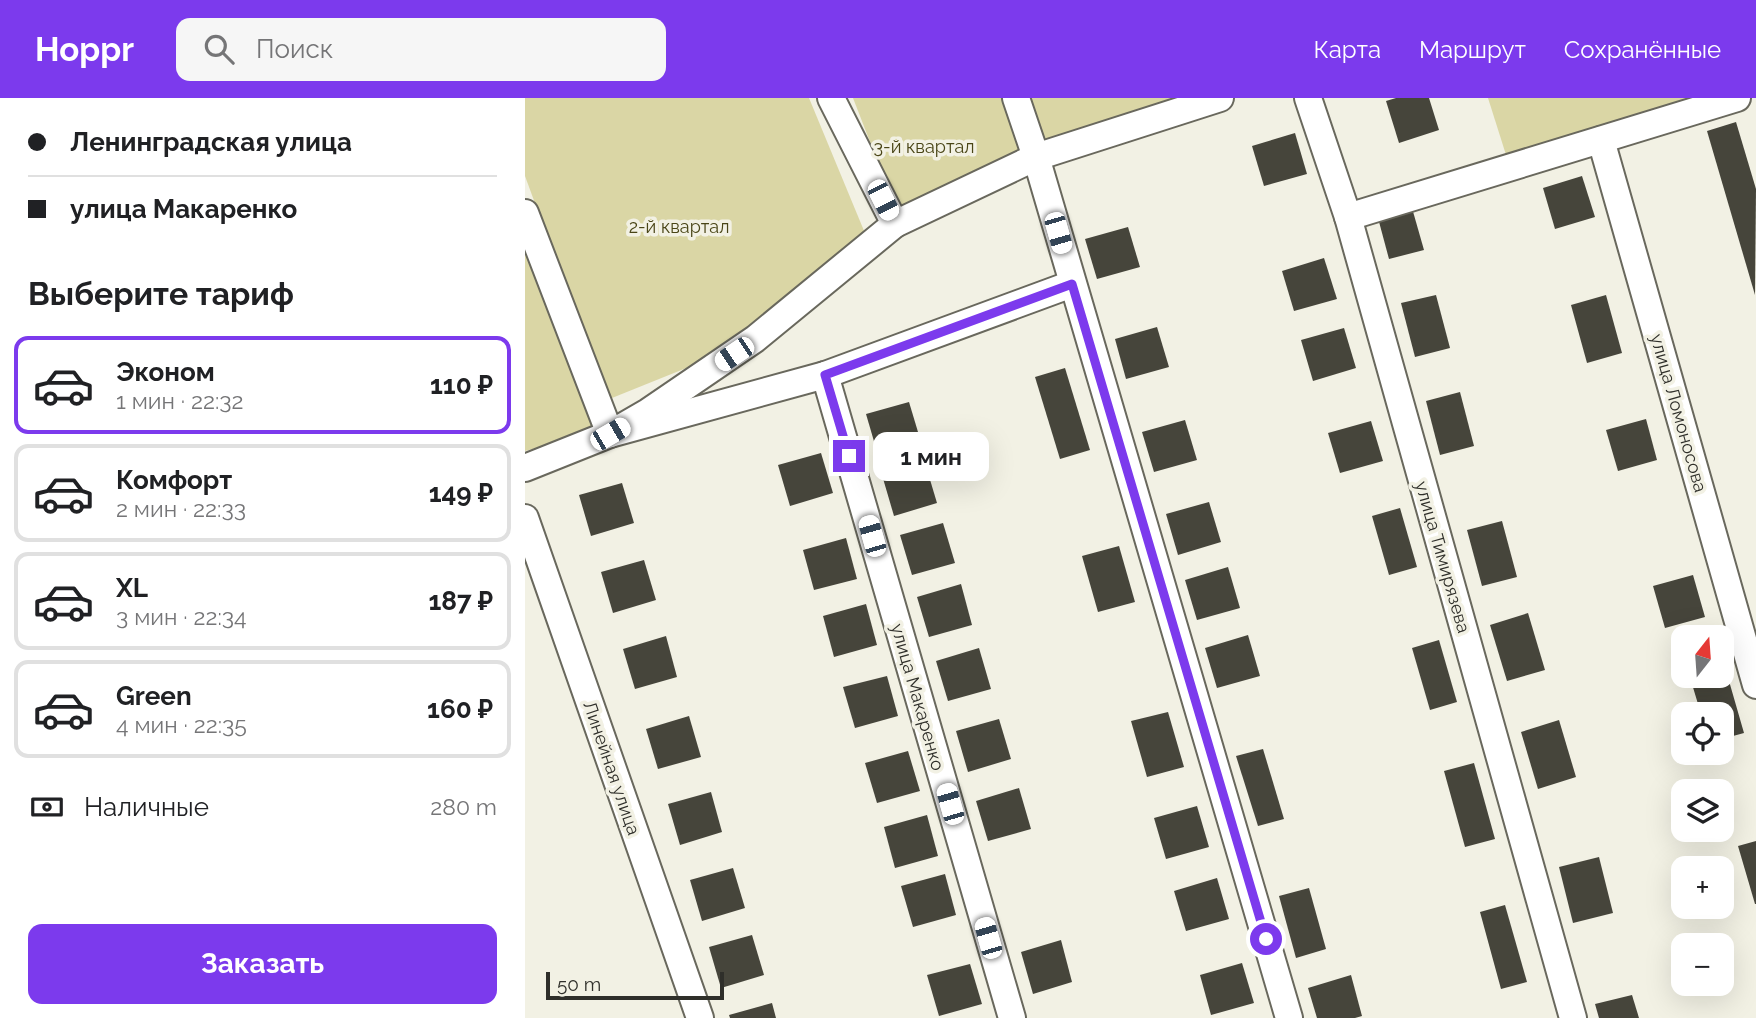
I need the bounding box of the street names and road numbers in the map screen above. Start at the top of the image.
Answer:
street label: улица Ломоносова [1646,331,1712,495]
street label: улица Тимирязева [1411,479,1475,635]
street label: улица Макаренко [887,621,949,773]
street label: Линейная улица [579,698,645,838]

